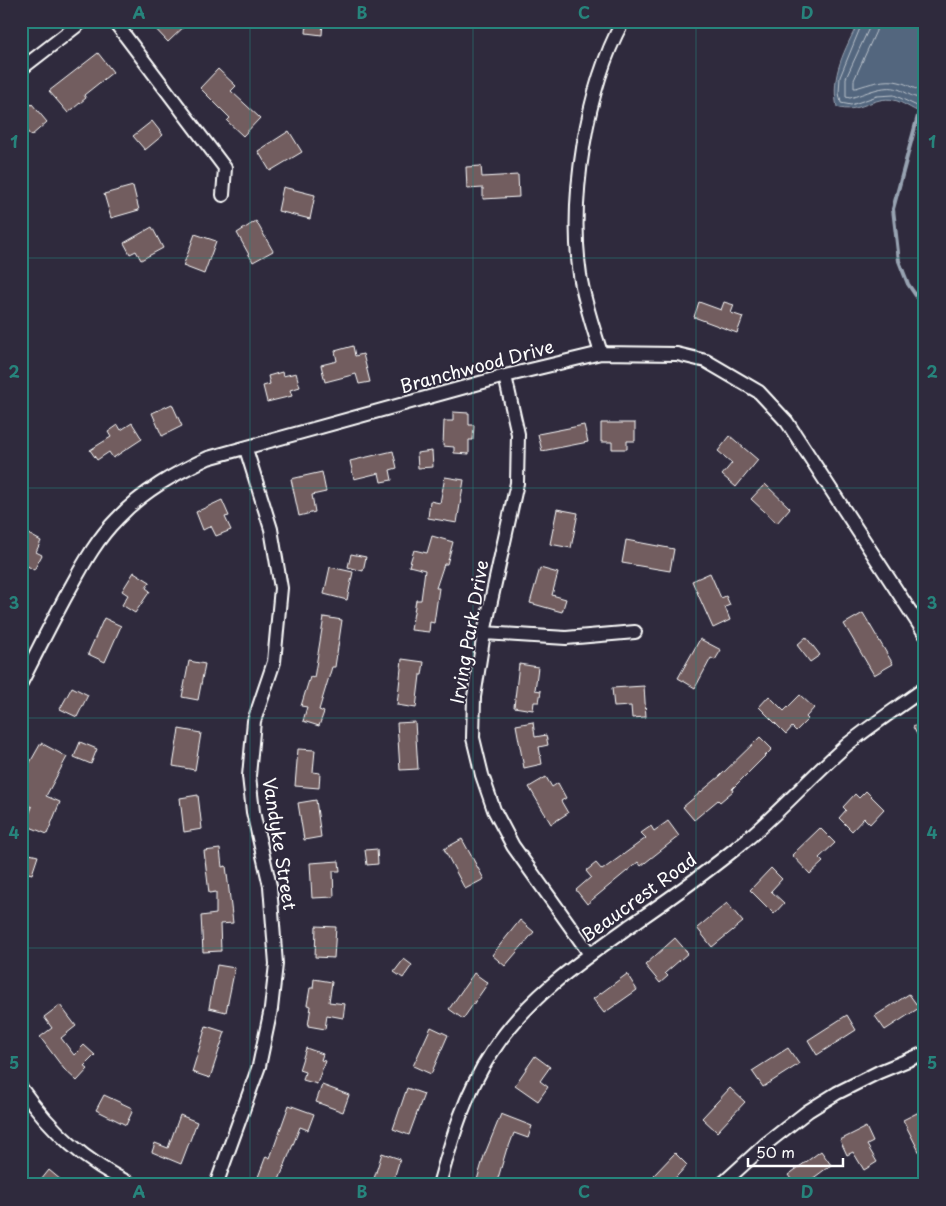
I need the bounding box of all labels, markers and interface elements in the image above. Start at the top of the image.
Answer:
text: A [133,0,146,24]
text: B [357,0,368,24]
text: C [578,0,590,24]
text: D [801,0,813,24]
text: 1 [10,129,18,153]
text: 1 [928,129,936,153]
street label: Branchwood Drive [397,332,557,399]
text: 2 [8,359,20,383]
text: 2 [926,359,938,383]
street label: Irving Park Drive [443,558,494,706]
text: 3 [9,590,19,614]
text: 3 [927,590,937,614]
street label: Vandyke Street [257,776,304,912]
text: 4 [9,820,20,844]
text: 4 [927,820,938,844]
street label: Beaucrest Road [574,845,702,948]
text: 5 [9,1050,19,1074]
text: 5 [927,1050,937,1074]
scale bar [748,1136,844,1168]
text: 50 m [756,1140,795,1163]
text: A [133,1179,146,1203]
text: B [357,1179,368,1203]
text: C [578,1179,590,1203]
text: D [801,1179,813,1203]

